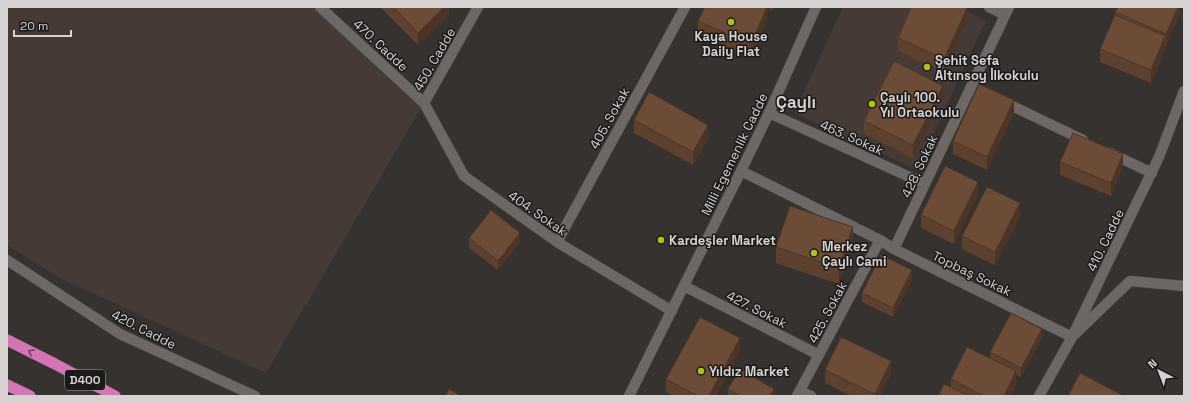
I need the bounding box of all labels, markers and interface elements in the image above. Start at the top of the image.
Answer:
scale bar [14,12,71,38]
street label: 470. Cadde [349,15,412,75]
marker: Kaya House Daily Flat [726,17,736,27]
text: 20 m [20,18,48,34]
street label: 450. Cadde [409,25,459,94]
place label: Kaya House Daily Flat [694,28,768,60]
place label: Şehit Sefa Altınsoy İlkokulu [935,52,1039,84]
marker: Şehit Sefa Altınsoy İlkokulu [922,62,932,72]
street label: 405. Sokak [586,84,633,152]
place label: Çaylı 100. Yıl Ortaokulu [880,89,959,121]
street label: Milli Egemenlik Cadde [697,90,772,218]
district label: Çaylı [776,91,816,113]
marker: Çaylı 100. Yıl Ortaokulu [867,99,877,109]
street label: 463. Sokak [818,116,886,159]
street label: 428. Sokak [897,132,941,200]
street label: 404. Sokak [505,187,570,240]
street label: 410. Cadde [1083,206,1128,274]
place label: Kardeşler Market [669,232,776,249]
marker: Kardeşler Market [656,235,666,245]
place label: Merkez Çaylı Cami [822,238,886,270]
street label: Topbaş Sokak [929,247,1014,300]
marker: Merkez Çaylı Cami [809,248,819,258]
street label: 425. Sokak [804,279,851,346]
street label: 427. Sokak [724,287,790,332]
street label: 420. Cadde [109,306,179,353]
one-way arrow [28,349,35,357]
north arrow [1139,351,1179,391]
text: N [1145,356,1160,371]
place label: Yıldız Market [709,363,789,380]
marker: Yıldız Market [696,366,706,376]
road number: D400 [65,370,105,390]

